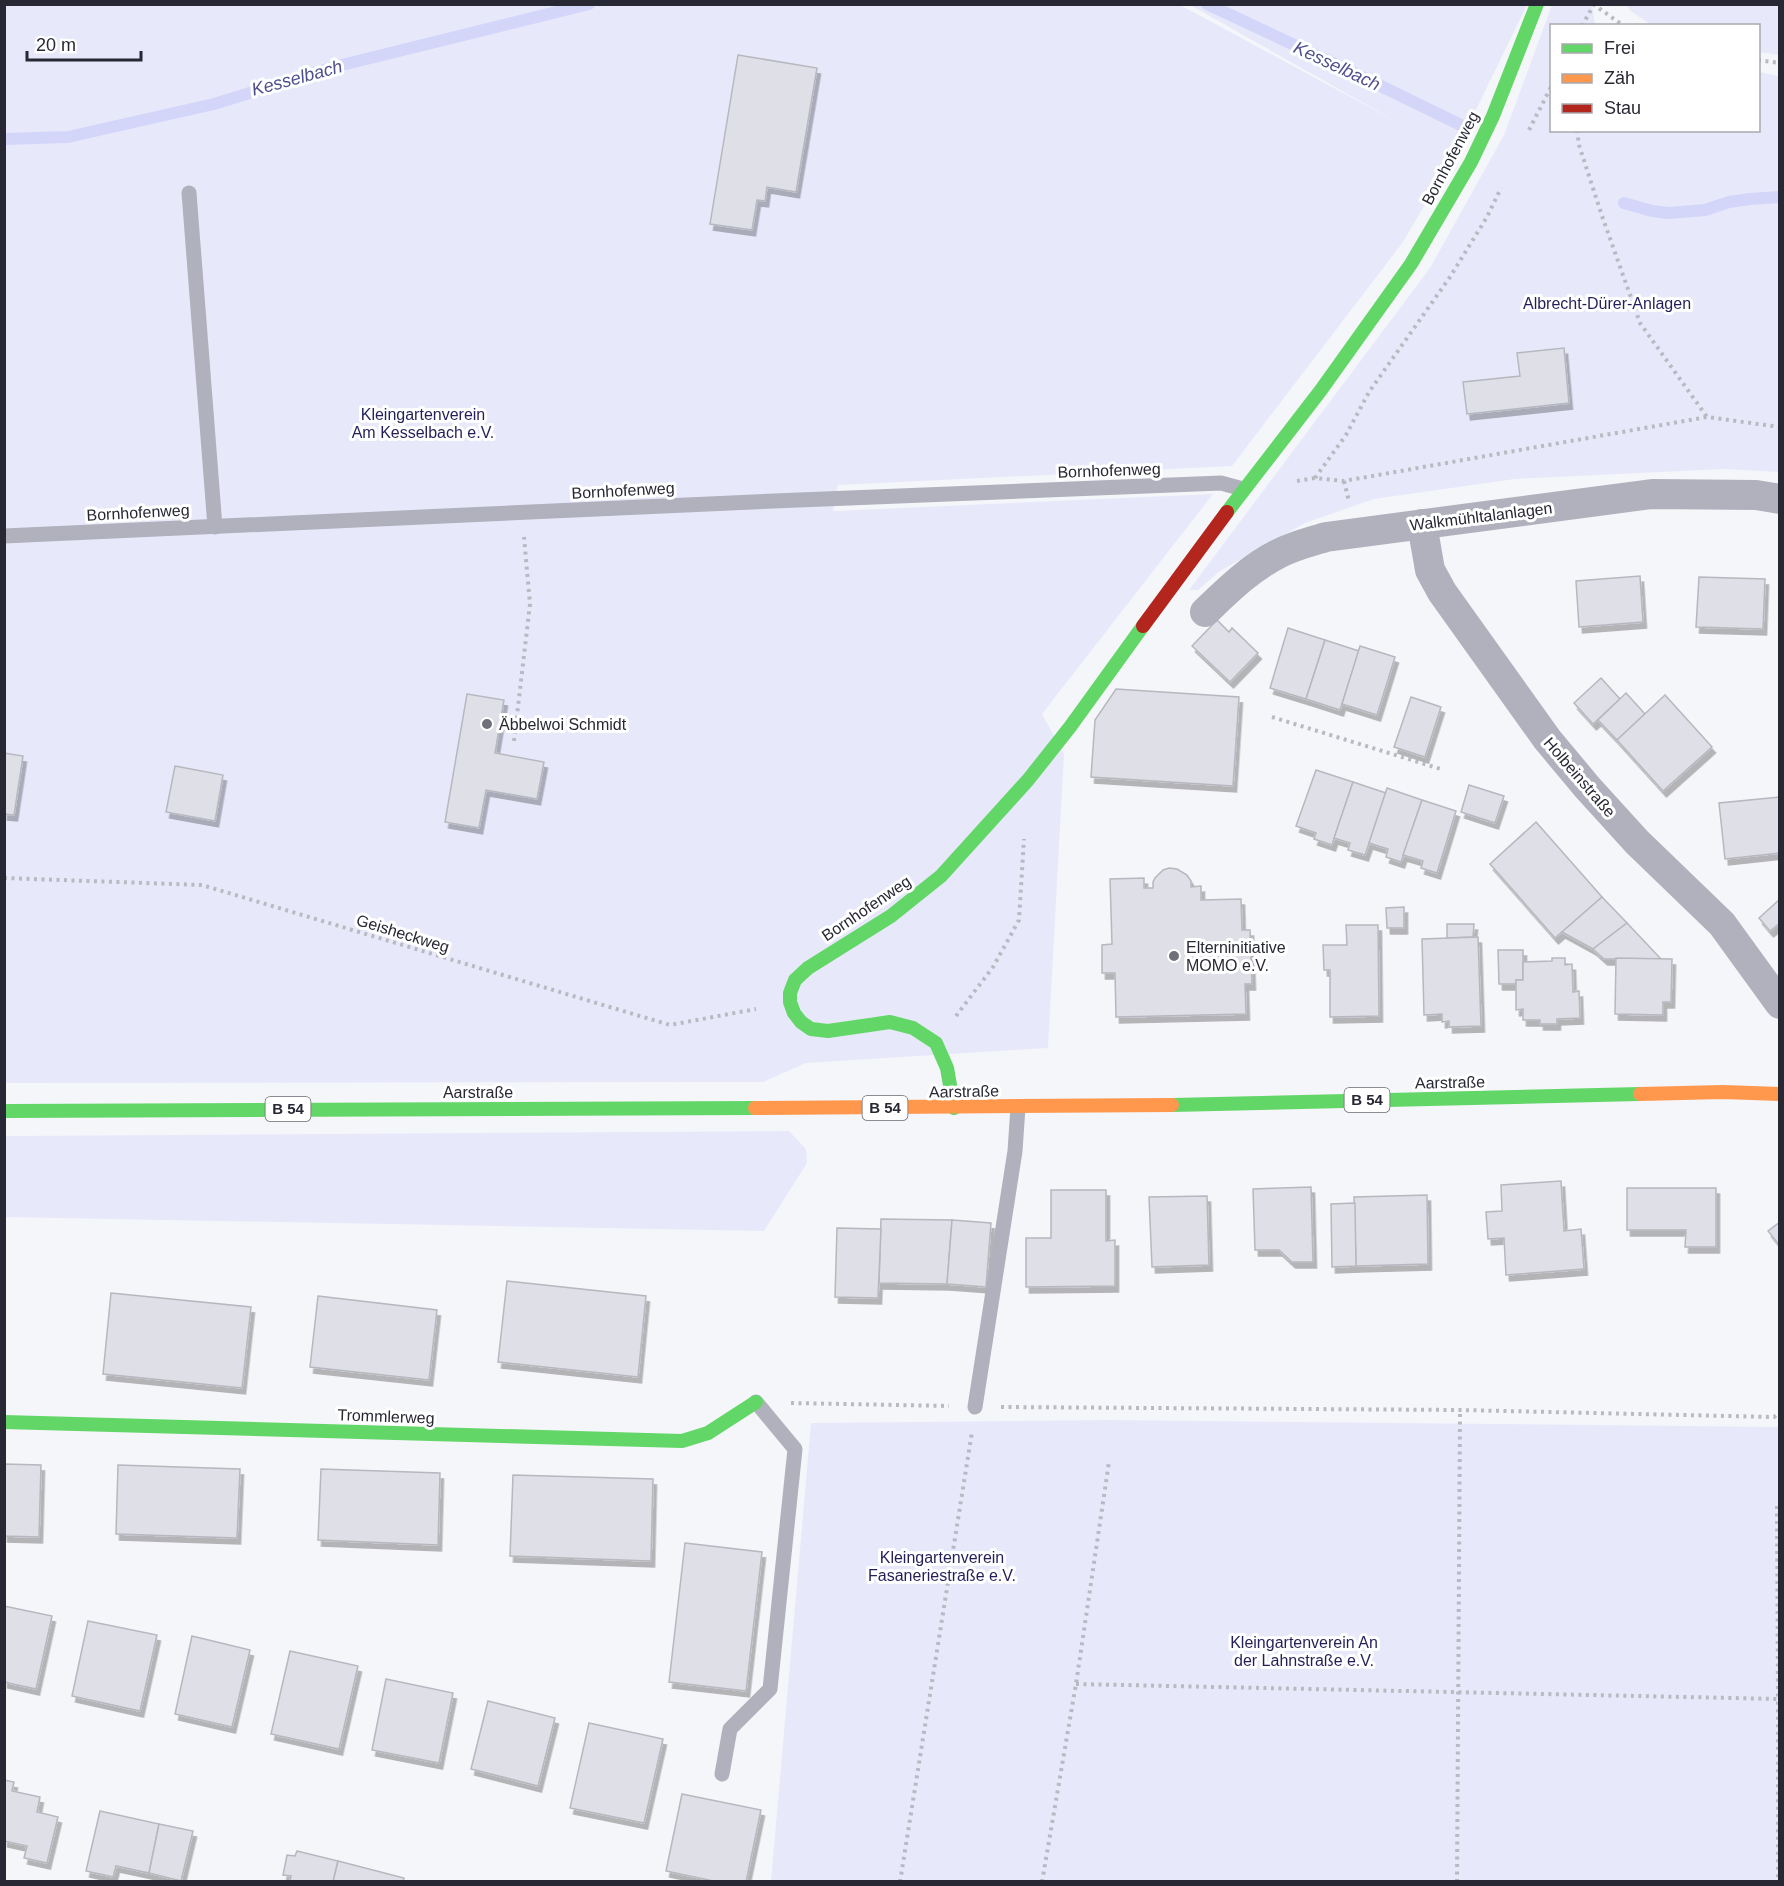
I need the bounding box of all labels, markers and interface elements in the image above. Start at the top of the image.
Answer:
scale bar [27,24,141,62]
legend [1550,24,1760,132]
text: 20 m [36,35,76,55]
water label: Kesselbach [1291,37,1383,95]
text: Frei [1604,38,1635,58]
water label: Kesselbach [249,56,345,100]
text: Zäh [1604,68,1635,88]
text: Stau [1604,98,1641,118]
street label: Bornhofenweg [1419,109,1482,208]
park label: Albrecht-Dürer-Anlagen [1523,295,1691,312]
park label: Kleingartenverein Am Kesselbach e.V. [352,406,494,441]
street label: Bornhofenweg [1057,460,1161,481]
street label: Bornhofenweg [571,479,675,502]
street label: Walkmühltalanlagen [1409,499,1553,534]
street label: Bornhofenweg [86,501,190,524]
place label: Äbbelwoi Schmidt [499,716,627,733]
marker: Äbbelwoi Schmidt [480,717,494,731]
street label: Holbeinstraße [1541,734,1619,821]
street label: Bornhofenweg [819,873,914,944]
street label: Geisheckweg [354,911,451,956]
place label: Elterninitiative MOMO e.V. [1186,939,1286,974]
marker: Elterninitiative MOMO e.V. [1167,949,1181,963]
street label: Aarstraße [1415,1073,1485,1092]
street label: Aarstraße [929,1082,999,1101]
street label: Aarstraße [443,1084,513,1101]
road number: B 54 [1344,1088,1390,1112]
road number: B 54 [862,1096,908,1120]
road number: B 54 [266,1097,310,1121]
street label: Trommlerweg [337,1406,435,1427]
park label: Kleingartenverein Fasaneriestraße e.V. [868,1549,1016,1584]
park label: Kleingartenverein An der Lahnstraße e.V. [1230,1634,1378,1669]

